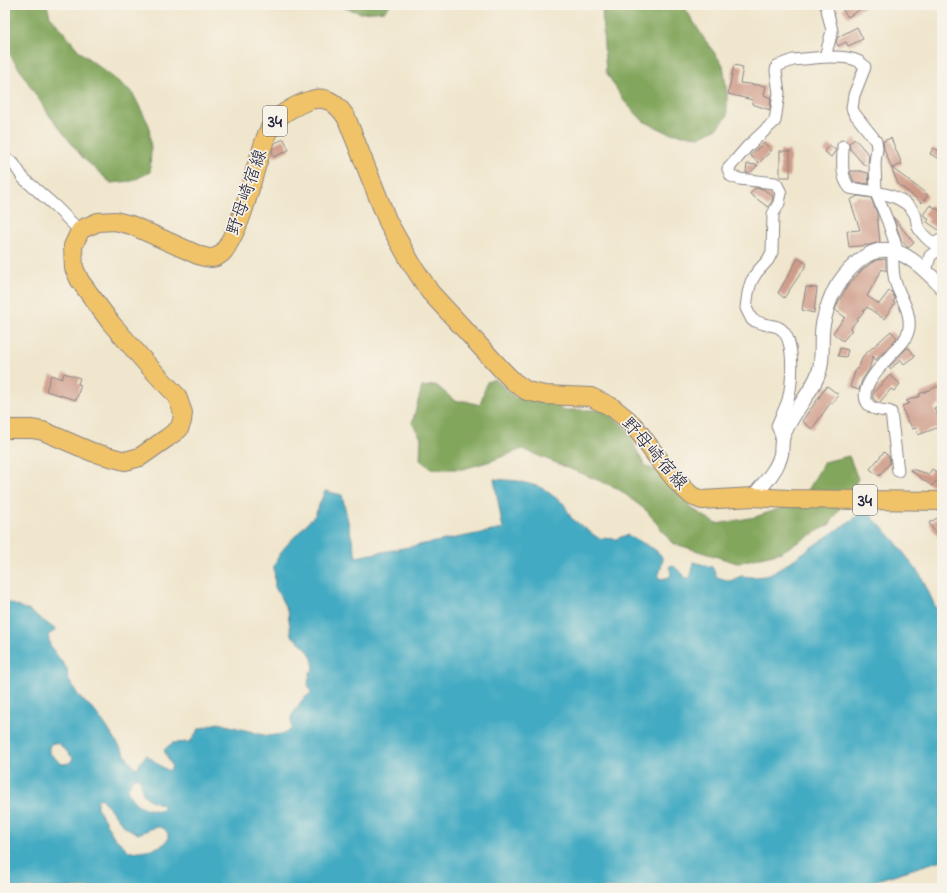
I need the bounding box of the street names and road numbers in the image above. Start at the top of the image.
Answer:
road number: 34 [263,106,287,136]
street label: 野母崎宿線 [221,146,275,239]
street label: 野母崎宿線 [614,412,693,497]
road number: 34 [853,485,877,515]

